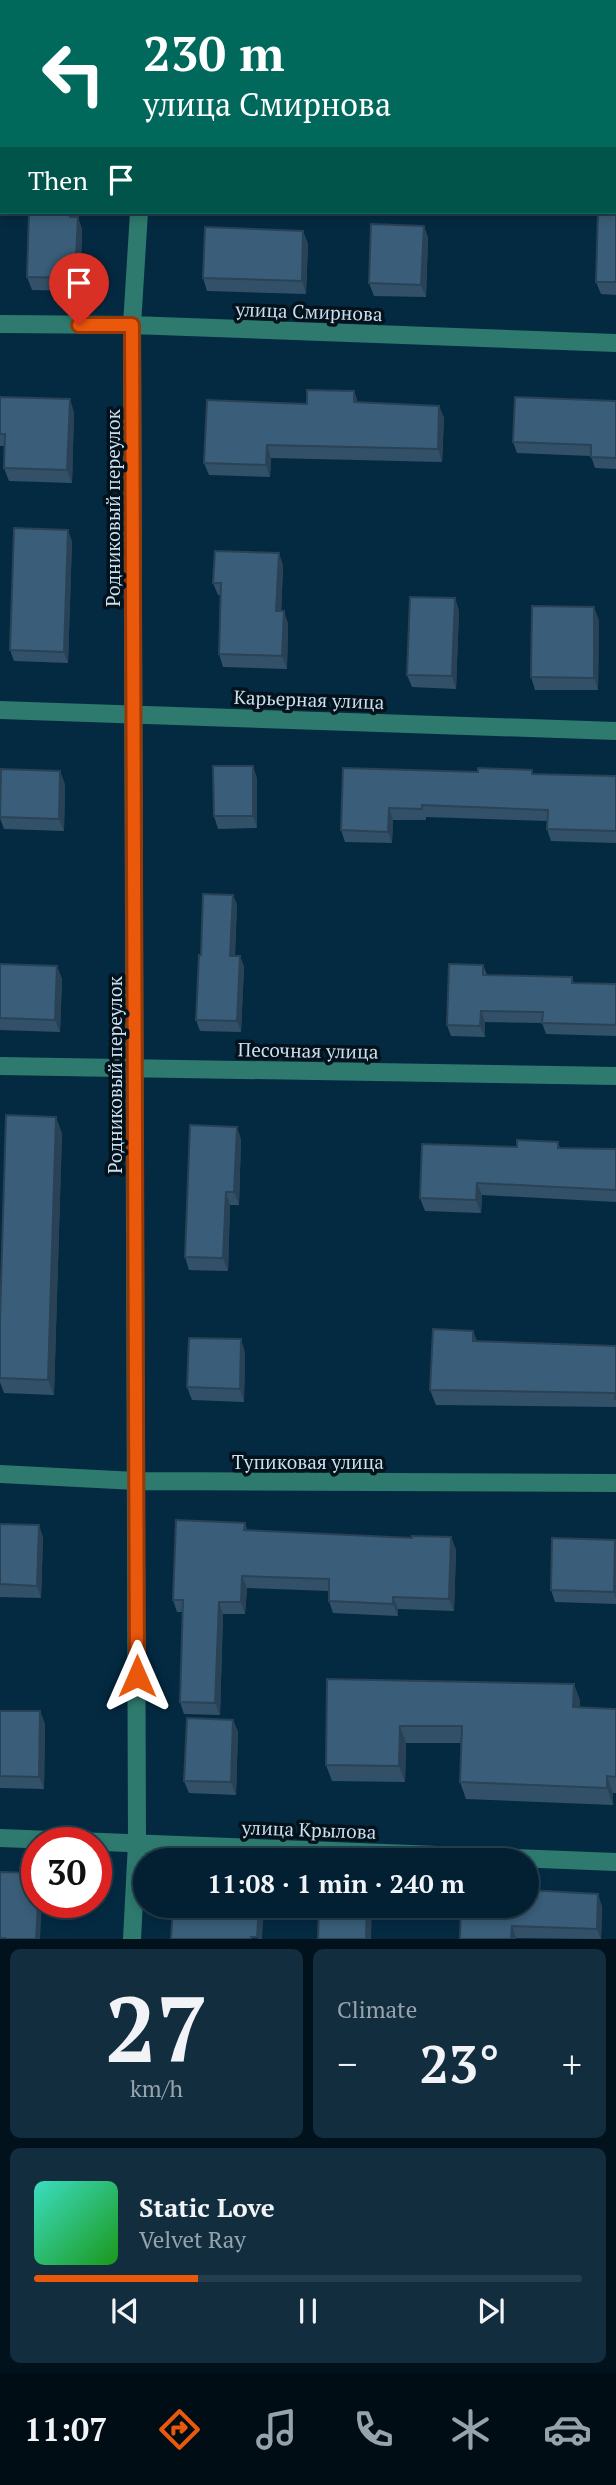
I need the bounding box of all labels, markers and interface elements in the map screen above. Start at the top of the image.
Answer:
text: 230 m [143,20,285,85]
icon: left [28,28,119,119]
text: улица Смирнова [143,83,391,125]
icon: arrive [102,161,140,199]
text: Then [28,163,88,197]
pin [49,253,109,325]
icon: arrive [60,264,98,302]
street label: улица Смирнова [234,296,383,326]
street label: Родниковый переулок [100,409,125,607]
street label: Карьерная улица [233,684,385,714]
street label: Родниковый переулок [102,976,127,1174]
street label: Песочная улица [237,1036,379,1064]
street label: Тупиковая улица [232,1449,384,1474]
position arrow [100,1639,174,1713]
street label: улица Крылова [240,1814,377,1844]
speed limit sign: 30 [21,1827,112,1918]
text: 11:08 · 1 min · 240 m [207,1866,465,1900]
text: 27 [105,1967,208,2088]
text: Climate [337,1994,417,2025]
text: 23° [419,2029,500,2098]
text: − [337,2039,357,2089]
text: + [562,2039,582,2089]
text: km/h [130,2073,183,2104]
text: Static Love [139,2190,275,2224]
text: Velvet Ray [139,2224,246,2255]
icon: previous [106,2292,144,2330]
icon: pause [289,2292,327,2330]
icon: next [472,2292,510,2330]
icon: directions [155,2405,204,2454]
icon: music [252,2405,301,2454]
icon: phone [349,2405,398,2454]
icon: climate [446,2405,495,2454]
icon: car [543,2405,592,2454]
text: 11:07 [24,2408,107,2450]

